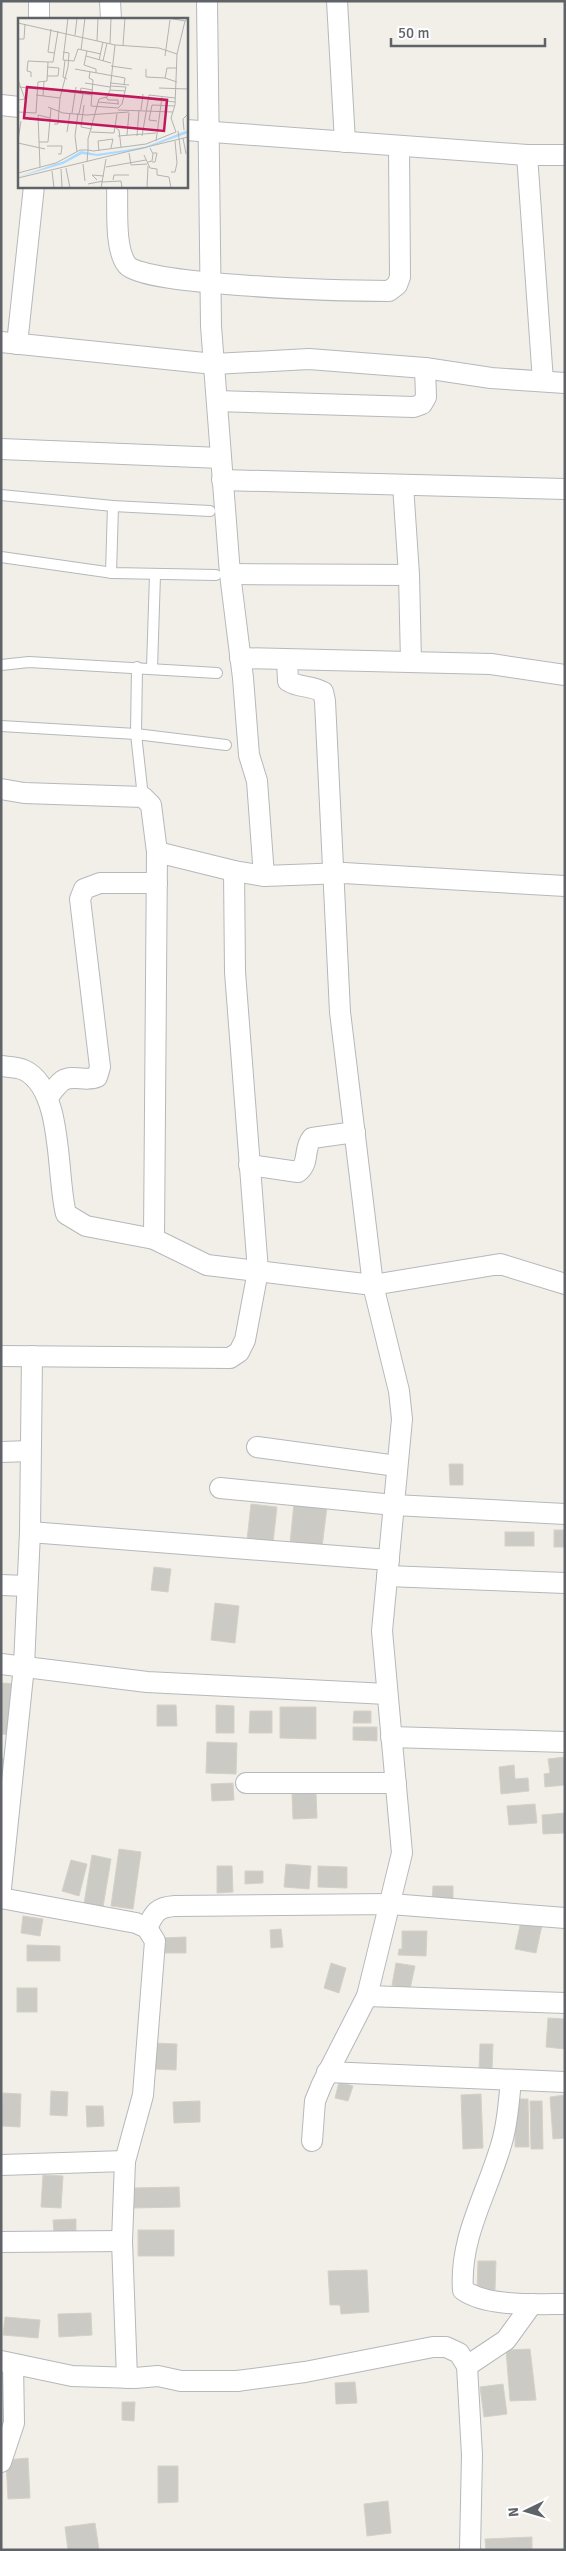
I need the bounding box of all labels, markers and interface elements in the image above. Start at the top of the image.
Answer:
scale bar [391,15,545,47]
inset map [18,18,188,188]
text: 50 m [398,24,429,42]
north arrow [501,2486,551,2536]
text: N [505,2506,522,2518]

